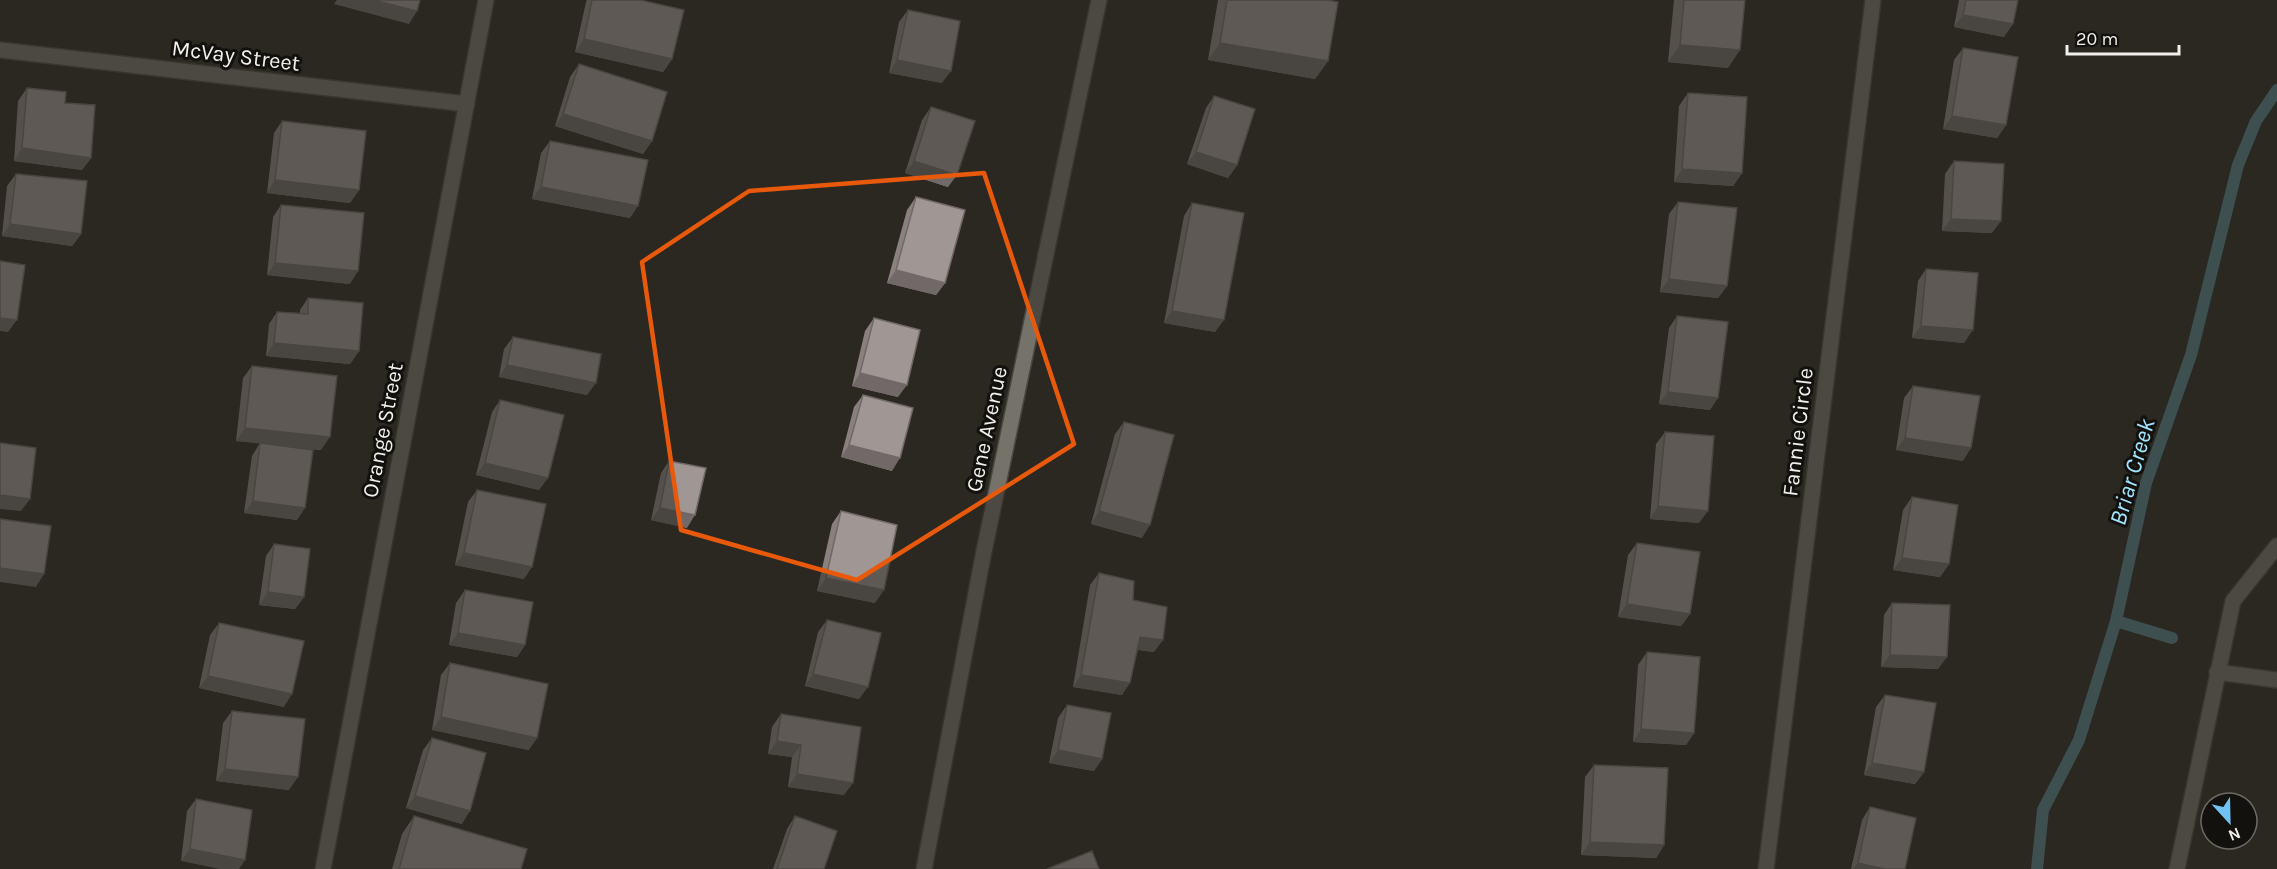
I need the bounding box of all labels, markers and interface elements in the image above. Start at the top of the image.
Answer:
scale bar [2067,18,2180,56]
text: 20 m [2076,28,2118,50]
street label: McVay Street [170,35,301,77]
street label: Orange Street [357,361,409,500]
street label: Gene Avenue [961,364,1013,494]
street label: Fannie Circle [1777,366,1819,498]
water label: Briar Creek [2103,415,2161,528]
north arrow [2199,791,2259,851]
text: N [2226,823,2243,845]

